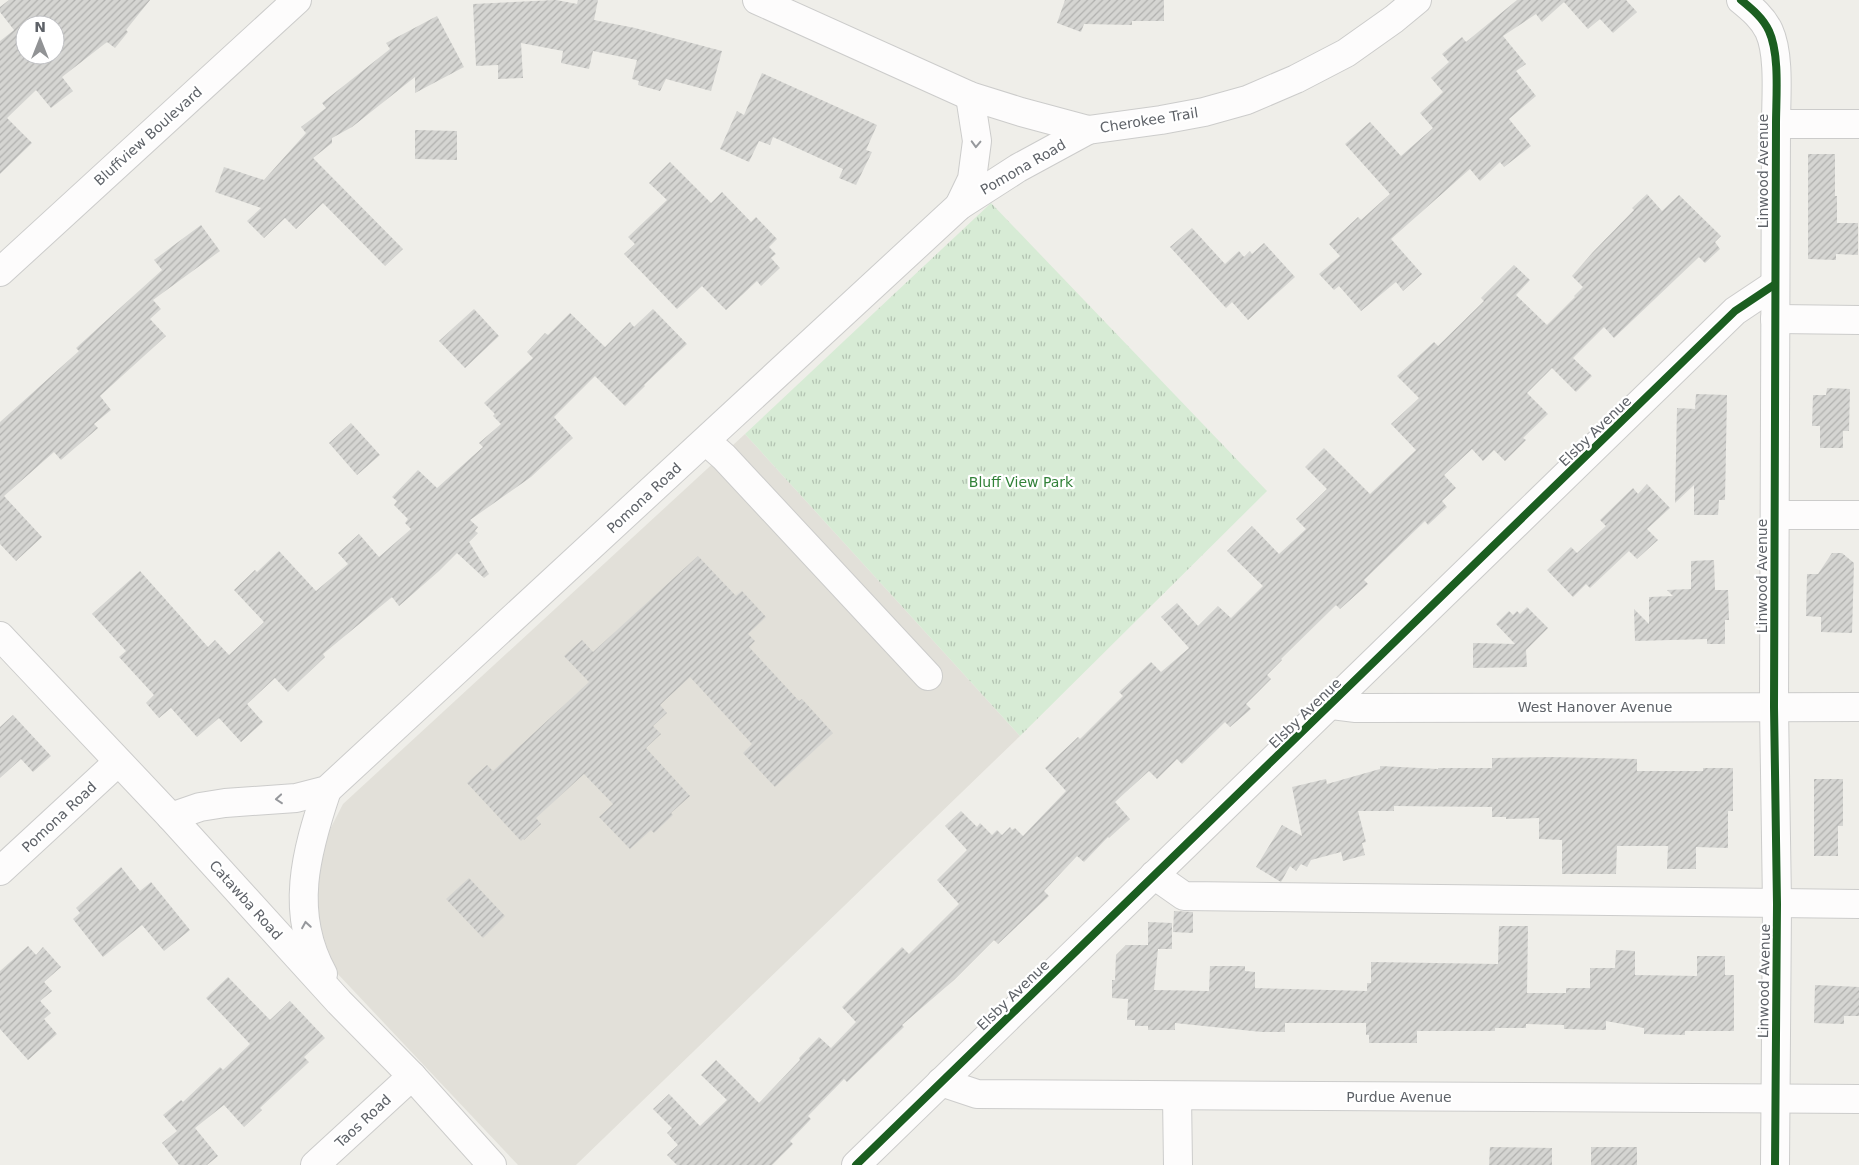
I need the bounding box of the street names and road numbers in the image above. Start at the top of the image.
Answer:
street label: Bluffview Boulevard [91,83,205,189]
street label: Cherokee Trail [1099,104,1199,136]
street label: Linwood Avenue [1755,114,1771,228]
street label: Pomona Road [978,136,1068,198]
street label: Elsby Avenue [1556,393,1634,469]
street label: Pomona Road [604,459,684,537]
street label: Linwood Avenue [1754,519,1770,633]
street label: Elsby Avenue [1266,675,1344,751]
street label: West Hanover Avenue [1518,699,1672,715]
street label: Pomona Road [19,778,99,856]
street label: Catawba Road [206,857,286,943]
street label: Linwood Avenue [1755,924,1773,1038]
street label: Elsby Avenue [974,957,1052,1033]
street label: Purdue Avenue [1346,1089,1452,1105]
street label: Taos Road [331,1091,394,1151]

